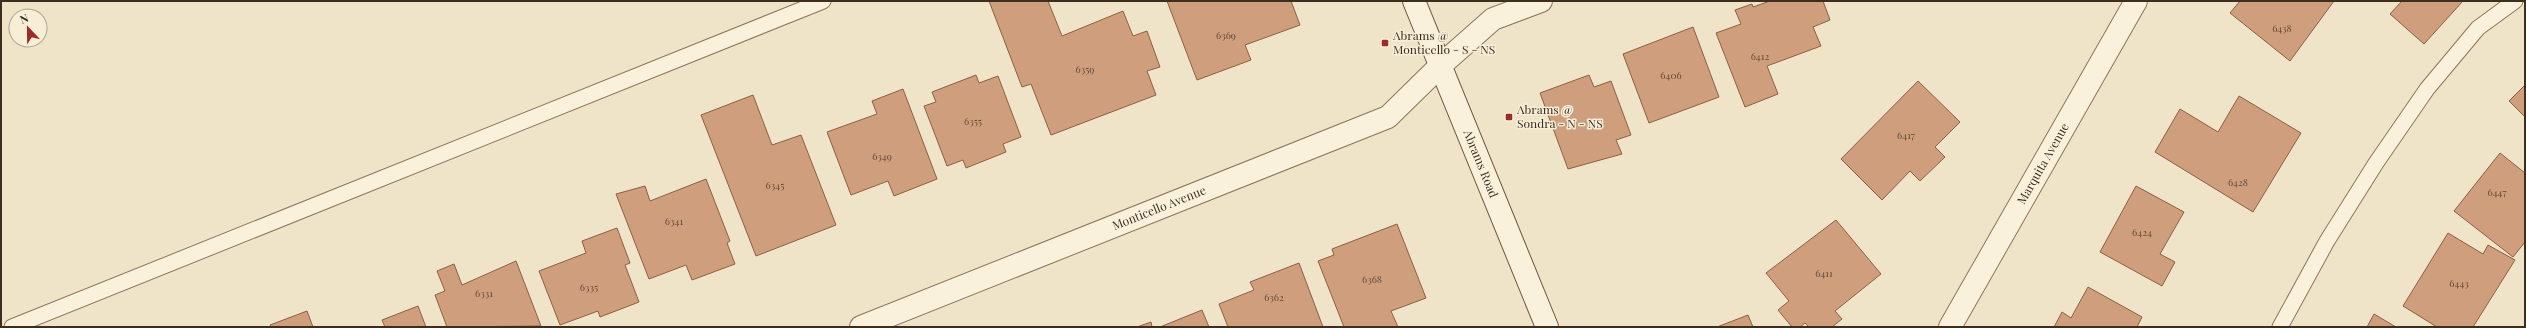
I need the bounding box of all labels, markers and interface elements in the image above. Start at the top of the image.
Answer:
north arrow [8,8,48,48]
text: N [18,10,31,27]
house number: 6438 [2272,21,2292,35]
place label: Abrams @ Monticello - S - NS [1392,27,1495,57]
house number: 6369 [1216,28,1236,42]
marker: Abrams @ Monticello - S - NS [1380,38,1390,48]
house number: 6412 [1751,49,1770,63]
house number: 6359 [1076,62,1094,76]
house number: 6406 [1660,68,1682,82]
place label: Abrams @ Sondra - N - NS [1516,101,1603,131]
marker: Abrams @ Sondra - N - NS [1504,112,1514,122]
house number: 6355 [964,114,982,128]
street label: Marquita Avenue [2013,120,2072,207]
street label: Abrams Road [1460,126,1502,200]
house number: 6417 [1897,128,1915,142]
house number: 6349 [872,149,892,163]
house number: 6428 [2228,175,2248,189]
house number: 6345 [766,178,784,192]
street label: Monticello Avenue [1110,181,1208,233]
house number: 6447 [2488,185,2506,199]
house number: 6341 [665,214,683,228]
house number: 6424 [2132,225,2152,239]
house number: 6411 [1815,266,1833,280]
house number: 6368 [1362,272,1382,286]
house number: 6443 [2449,276,2469,290]
house number: 6335 [580,280,598,294]
house number: 6331 [475,286,493,300]
house number: 6362 [1264,290,1284,304]

